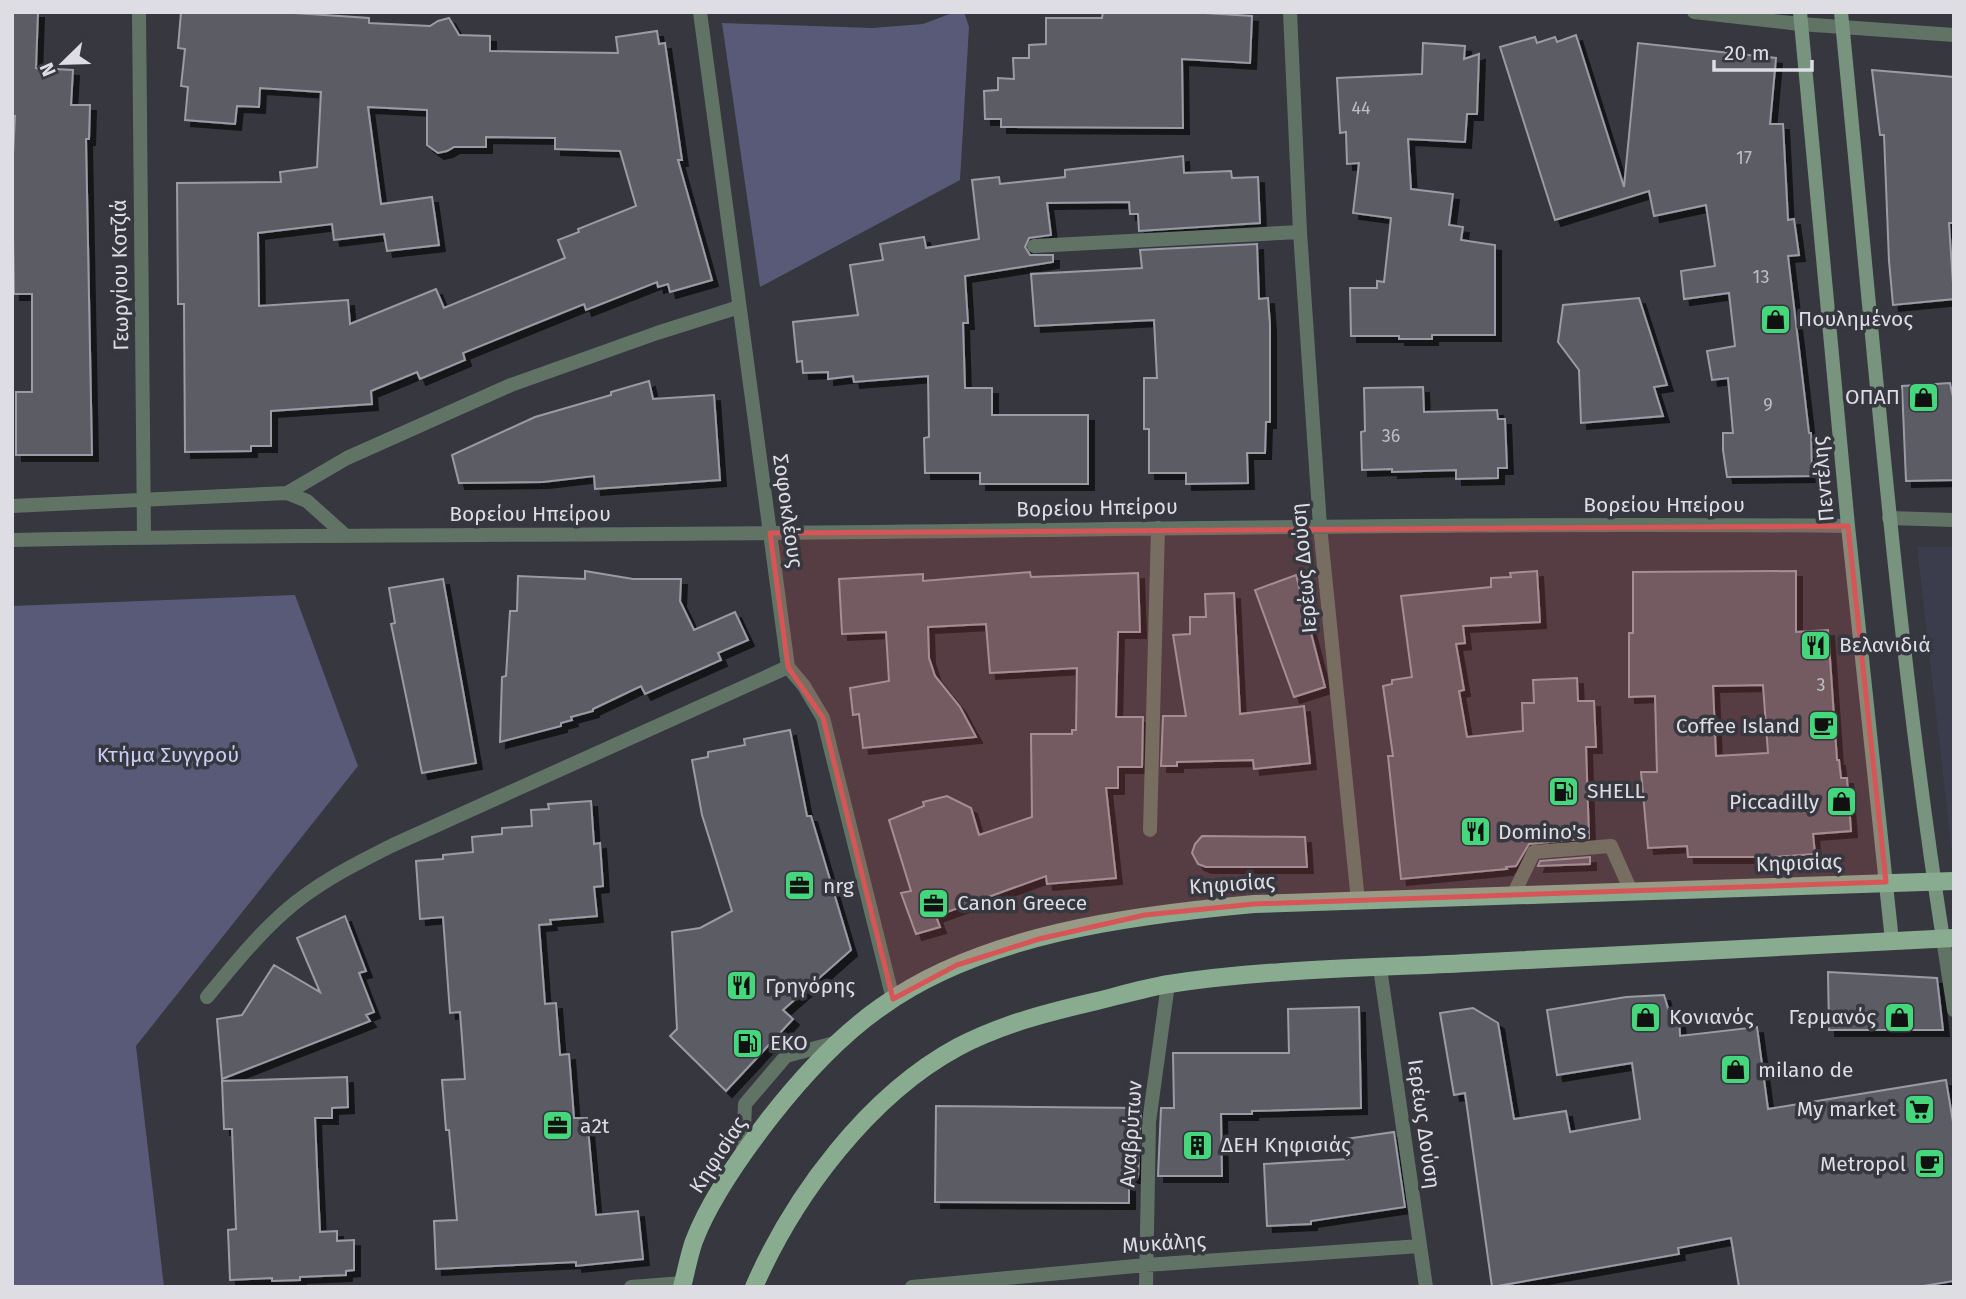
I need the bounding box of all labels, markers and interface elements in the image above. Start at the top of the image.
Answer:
north arrow [28,28,98,98]
scale bar [1714,28,1812,72]
text: 20 m [1724,40,1770,66]
text: N [35,59,61,80]
house number: 44 [1351,97,1371,119]
house number: 17 [1736,147,1752,169]
street label: Γεωργίου Κοτζιά [106,199,134,351]
house number: 13 [1753,266,1769,288]
shop icon: Πουλημένος [1758,302,1792,336]
place label: Πουλημένος [1798,306,1913,332]
shop icon: ΟΠΑΠ [1906,380,1940,414]
place label: ΟΠΑΠ [1845,384,1900,410]
house number: 9 [1763,394,1773,416]
house number: 36 [1382,425,1400,447]
street label: Πεντέλης [1806,435,1840,523]
street label: Σοφοκλέους [767,452,809,570]
street label: Βορείου Ηπείρου [1583,492,1745,518]
street label: Βορείου Ηπείρου [1016,494,1178,522]
street label: Βορείου Ηπείρου [449,501,611,527]
street label: Ιερέως Δούση [1285,502,1323,634]
restaurant icon: Βελανιδιά [1799,628,1833,662]
place label: Βελανιδιά [1839,632,1931,658]
house number: 3 [1817,674,1825,696]
cafe icon: Coffee Island [1806,709,1840,743]
place label: Coffee Island [1676,713,1800,739]
park label: Κτήμα Συγγρού [97,742,239,768]
fuel station icon: SHELL [1547,774,1581,808]
place label: SHELL [1587,778,1645,804]
shop icon: Piccadilly [1825,785,1859,819]
place label: Piccadilly [1729,789,1820,815]
restaurant icon: Domino's [1458,815,1492,849]
place label: Domino's [1498,819,1586,845]
street label: Κηφισίας [1755,848,1843,877]
street label: Κηφισίας [1188,868,1276,900]
office icon: nrg [783,869,817,903]
place label: nrg [823,873,854,899]
office icon: Canon Greece [917,886,951,920]
place label: Canon Greece [957,890,1087,916]
restaurant icon: Γρηγόρης [725,969,759,1003]
place label: Γρηγόρης [765,973,855,999]
shop icon: Κονιανός [1629,1000,1663,1034]
shop icon: Γερμανός [1882,1000,1916,1034]
place label: Κονιανός [1669,1004,1754,1030]
place label: Γερμανός [1789,1004,1876,1030]
fuel station icon: EKO [730,1026,764,1060]
place label: EKO [770,1030,808,1056]
shop icon: milano de [1718,1053,1752,1087]
place label: milano de [1758,1057,1854,1083]
street label: Ιερέως Δούση [1402,1058,1446,1190]
street label: Αναβρύτων [1114,1080,1148,1188]
supermarket icon: My market [1902,1092,1936,1126]
place label: My market [1797,1096,1896,1122]
office icon: a2t [540,1109,574,1143]
street label: Κηφισίας [684,1112,753,1198]
place label: a2t [580,1113,610,1139]
building icon: ΔΕΗ Κηφισιάς [1181,1128,1215,1162]
place label: ΔΕΗ Κηφισιάς [1221,1132,1351,1158]
cafe icon: Metropol [1912,1147,1946,1181]
place label: Metropol [1820,1151,1906,1177]
street label: Μυκάλης [1121,1227,1207,1259]

